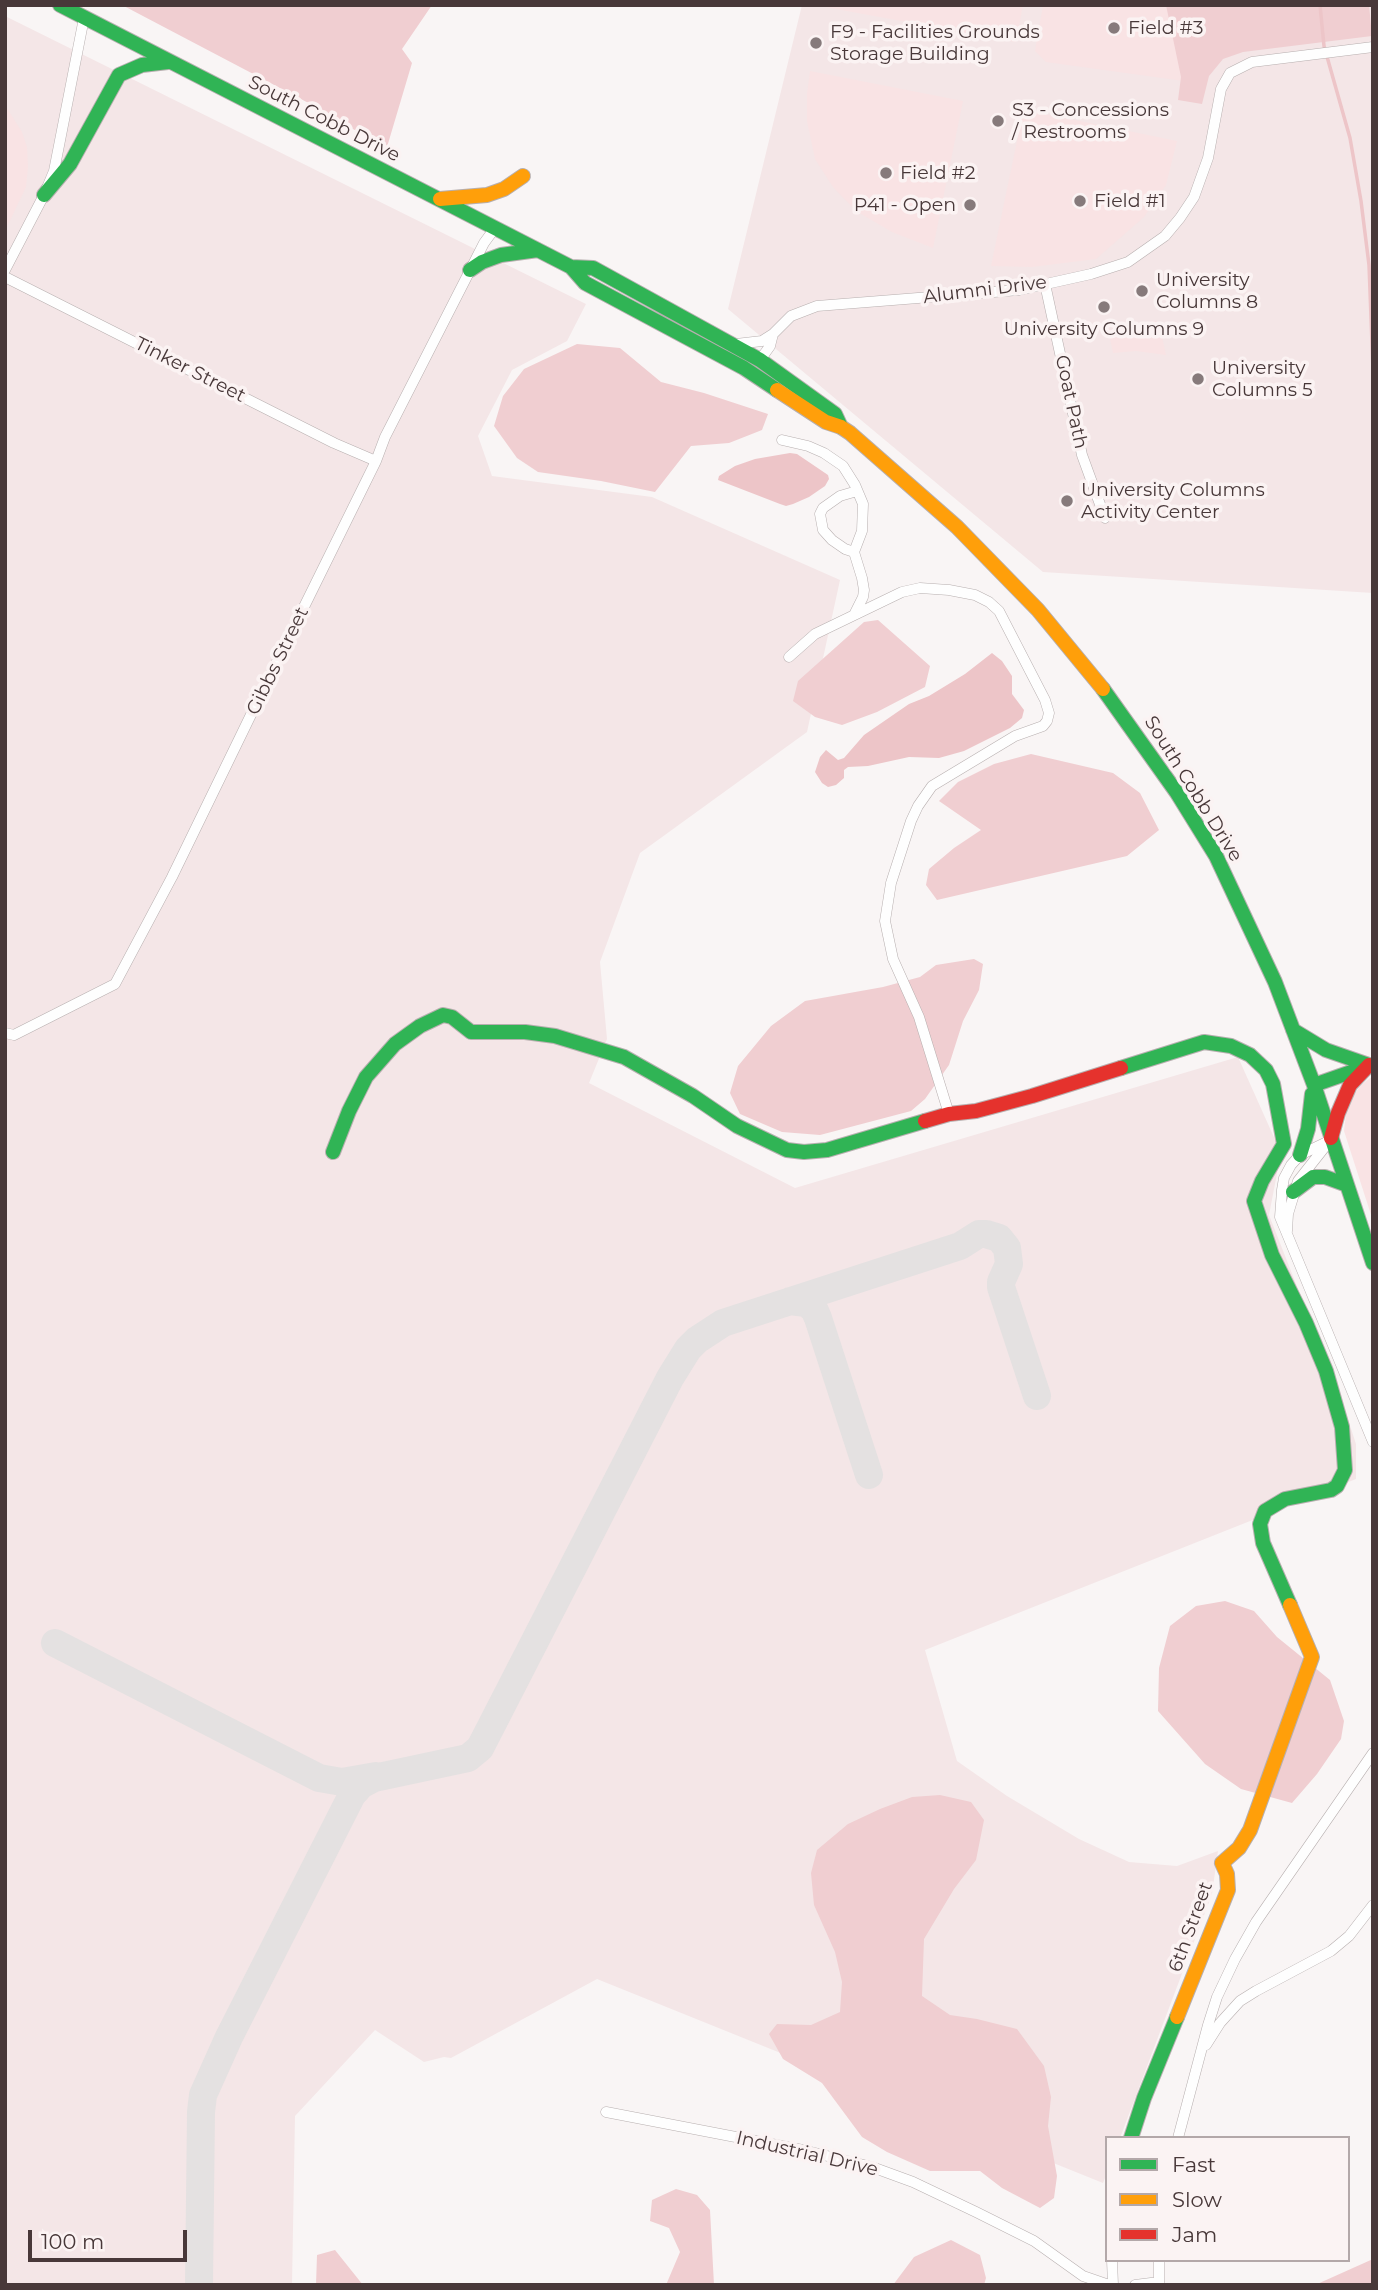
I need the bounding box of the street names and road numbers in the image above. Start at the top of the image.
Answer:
street label: South Cobb Drive [244,71,404,167]
street label: Alumni Drive [922,271,1048,309]
street label: Tinker Street [131,332,249,408]
street label: Goat Path [1050,353,1092,451]
street label: Gibbs Street [242,603,314,719]
street label: South Cobb Drive [1139,712,1247,866]
street label: 6th Street [1164,1879,1218,1975]
street label: Industrial Drive [734,2127,880,2181]

